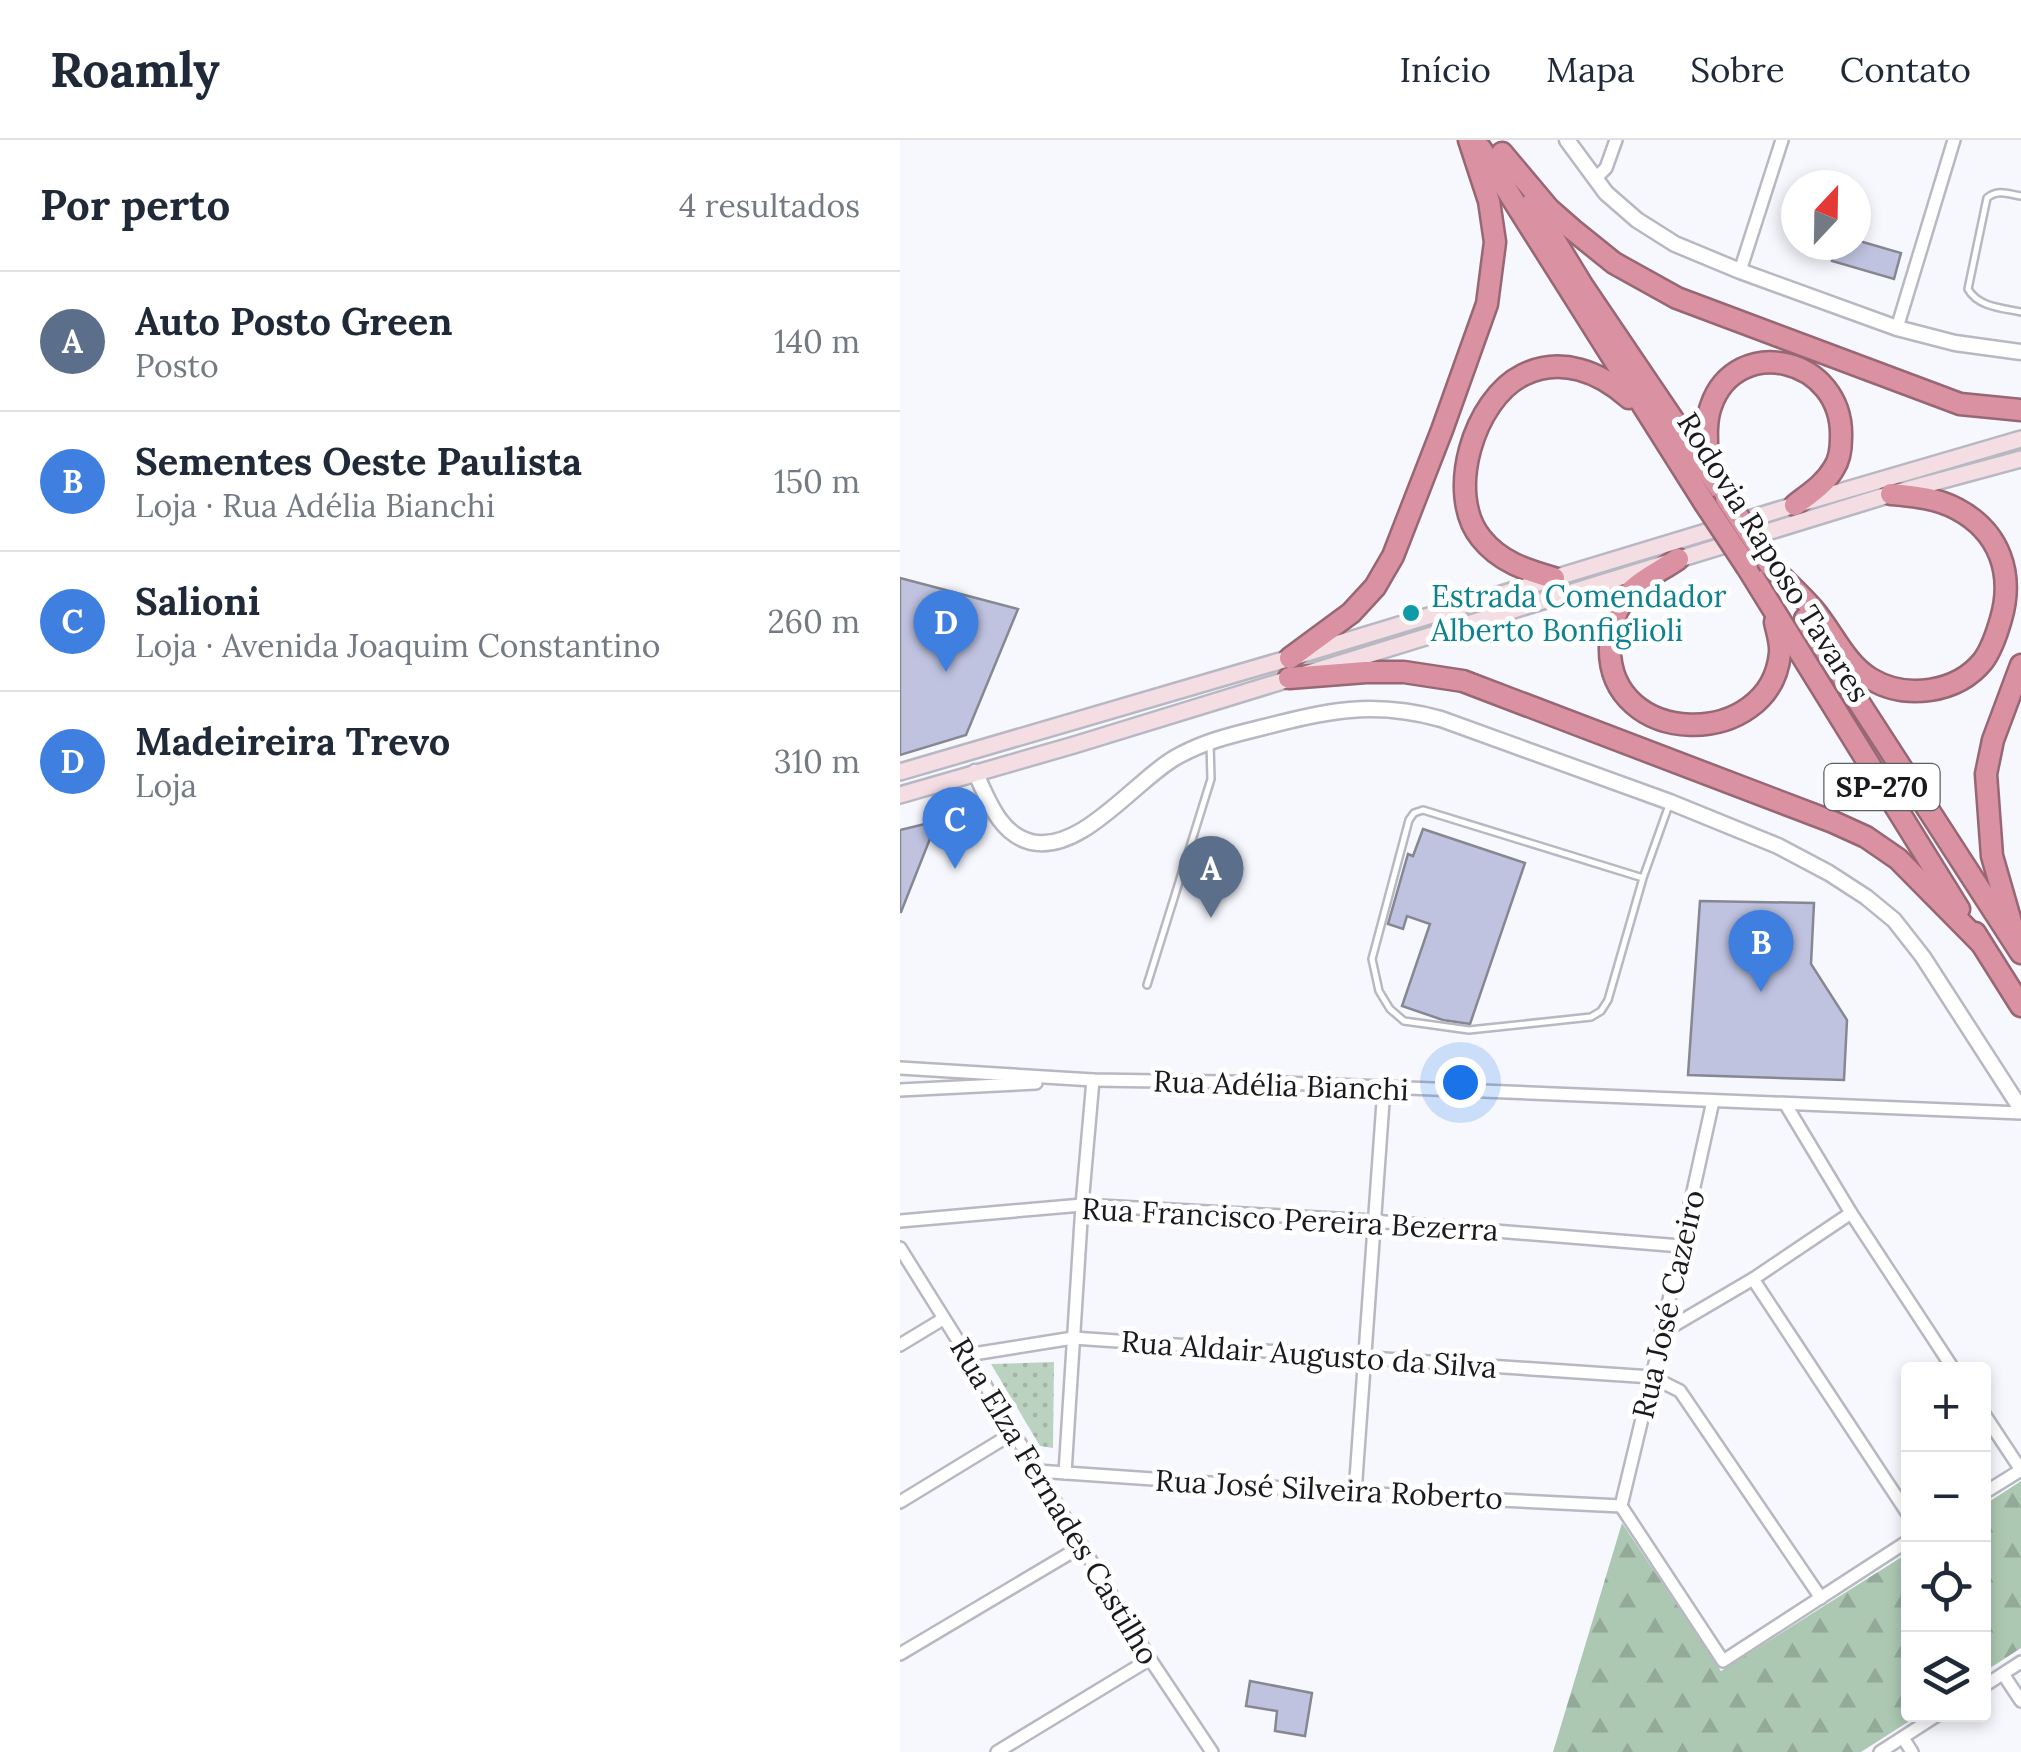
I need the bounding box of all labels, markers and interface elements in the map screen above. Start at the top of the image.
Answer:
text: Roamly [50,39,220,100]
text: Início [1400,47,1491,92]
text: Mapa [1546,47,1635,92]
text: Sobre [1690,47,1785,92]
text: Contato [1840,47,1971,92]
north arrow [1781,170,1871,260]
text: Por perto [40,178,230,232]
text: 4 resultados [679,185,860,226]
text: Auto Posto Green [135,297,452,345]
text: A [62,321,83,362]
text: 140 m [774,321,860,362]
text: Posto [135,345,219,386]
street label: Rodovia Raposo Tavares [1669,405,1879,709]
text: Sementes Oeste Paulista [135,437,582,485]
text: B [62,461,83,502]
text: 150 m [774,461,860,502]
text: Loja · Rua Adélia Bianchi [135,485,495,526]
text: Salioni [135,577,260,625]
place label: Estrada Comendador Alberto Bonfiglioli [1430,577,1726,650]
pin: D [913,590,978,672]
text: C [61,601,84,642]
text: 260 m [767,601,860,642]
marker: Estrada Comendador Alberto Bonfiglioli [1400,602,1422,624]
text: Loja · Avenida Joaquim Constantino [135,625,660,666]
text: Madeireira Trevo [135,717,450,765]
text: D [60,741,85,782]
text: 310 m [774,741,860,782]
road number: SP-270 [1824,764,1940,810]
text: Loja [135,765,197,806]
pin: C [922,786,988,869]
pin: A [1178,836,1244,918]
pin: B [1728,910,1794,992]
your location [1435,1057,1486,1108]
street label: Rua Adélia Bianchi [1152,1062,1410,1108]
street label: Rua José Cazeiro [1623,1186,1713,1422]
street label: Rua Francisco Pereira Bezerra [1081,1189,1499,1249]
street label: Rua Aldair Augusto da Silva [1120,1322,1498,1387]
street label: Rua Elza Fernades Castilho [942,1331,1168,1671]
map controls [1901,1362,1991,1722]
button: + [1901,1362,1991,1452]
button: − [1901,1452,1991,1542]
street label: Rua José Silveira Roberto [1154,1461,1504,1517]
button: locate [1901,1542,1991,1632]
button: layers [1901,1632,1991,1722]

